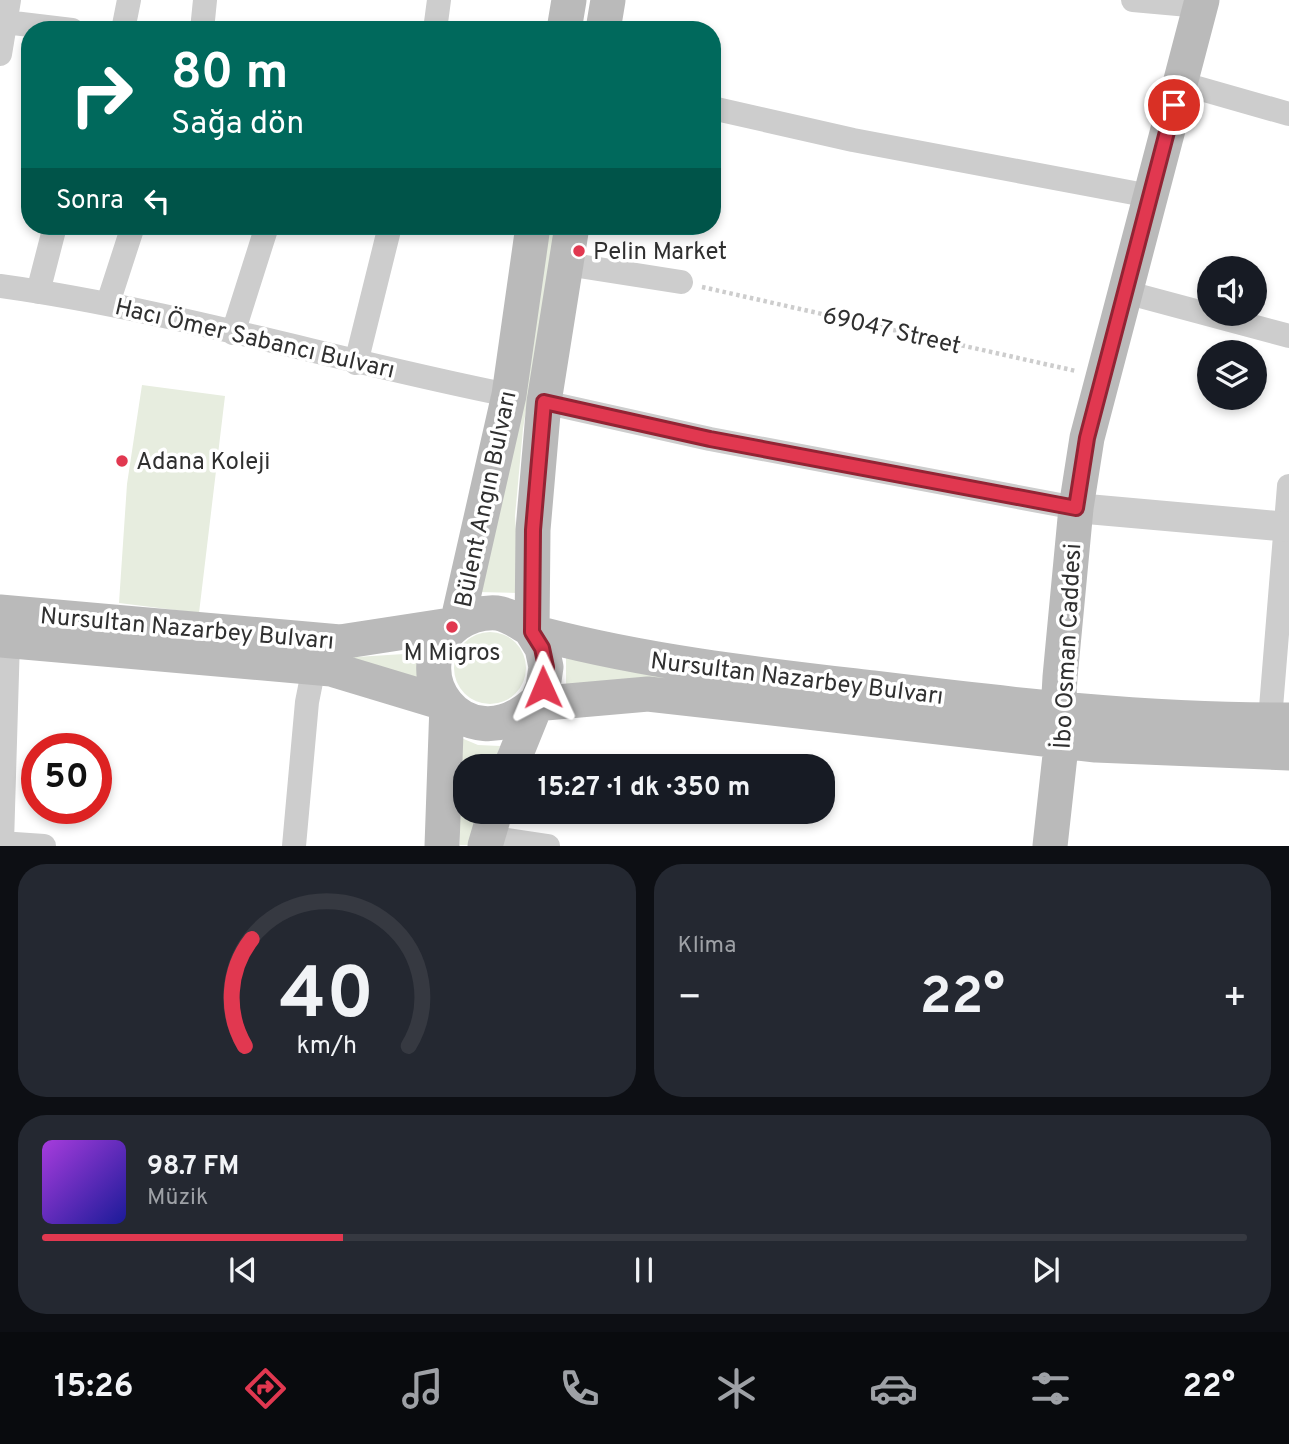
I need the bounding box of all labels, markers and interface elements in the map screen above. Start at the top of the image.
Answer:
text: 80 m [171,44,288,106]
icon: right [56,49,147,140]
pin [1144,75,1204,135]
icon: arrive [1155,86,1193,124]
text: Sağa dön [171,105,304,145]
icon: left [138,182,176,220]
text: Sonra [56,185,124,218]
place label: Pelin Market [593,238,727,268]
marker: Pelin Market [571,243,587,259]
map controls [1197,256,1267,410]
button: sound [1197,256,1267,326]
street label: Hacı Ömer Sabancı Bulvarı [112,291,398,387]
street label: 69047 Street [819,301,964,362]
button: layers [1197,340,1267,410]
street label: Bülent Angın Bulvarı [449,388,525,610]
place label: Adana Koleji [136,448,270,478]
marker: Adana Koleji [114,453,130,469]
street label: İbo Osman Caddesi [1048,542,1089,750]
street label: Nursultan Nazarbey Bulvarı [39,602,335,658]
marker: M Migros [444,619,460,635]
place label: M Migros [403,639,501,669]
street label: Nursultan Nazarbey Bulvarı [649,647,945,713]
position arrow [506,650,580,724]
speed limit sign: 50 [21,733,112,824]
text: 15:27 · 1 dk · 350 m [538,772,750,805]
text: Klima [678,932,736,961]
text: 40 [279,953,374,1045]
text: 22° [920,966,1005,1032]
text: − [678,975,702,1024]
text: + [1222,975,1247,1024]
text: km/h [296,1031,357,1063]
text: 98.7 FM [147,1151,239,1184]
text: Müzik [147,1184,208,1213]
icon: previous [224,1251,262,1289]
icon: pause [625,1251,663,1289]
icon: next [1027,1251,1065,1289]
icon: directions [241,1364,290,1413]
icon: music [398,1364,447,1413]
icon: phone [555,1364,604,1413]
icon: climate [712,1364,761,1413]
icon: car [869,1364,918,1413]
icon: filters [1026,1364,1075,1413]
text: 15:26 [54,1368,133,1408]
text: 22° [1183,1368,1235,1408]

